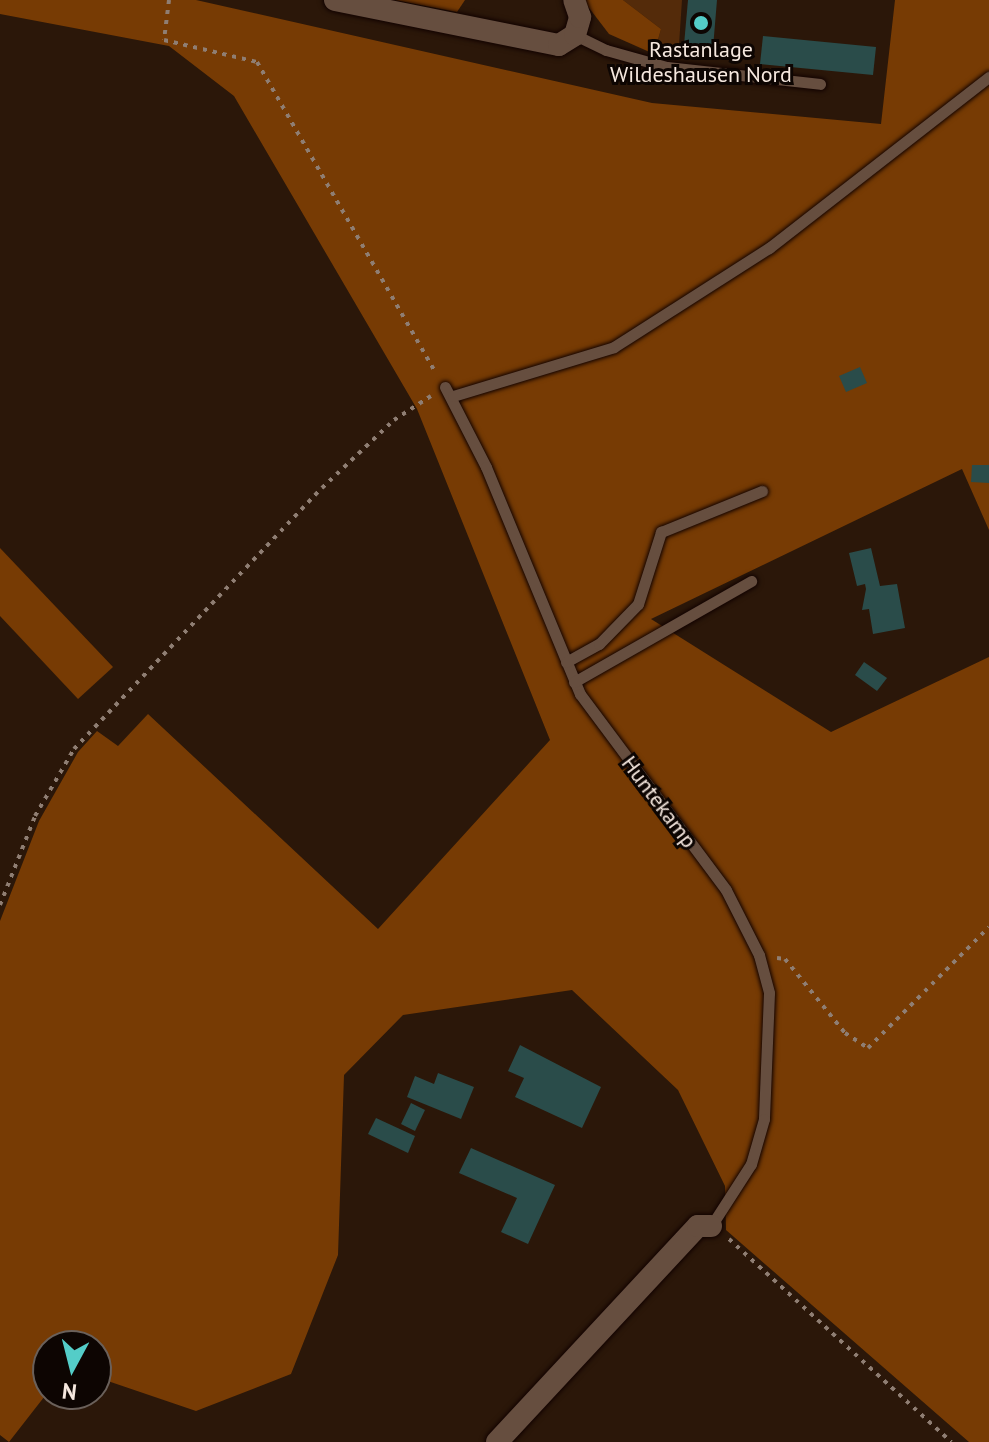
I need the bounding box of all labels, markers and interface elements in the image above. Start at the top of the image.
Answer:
marker: Rastanlage Wildeshausen Nord [692,14,710,32]
place label: Rastanlage Wildeshausen Nord [610,36,792,88]
street label: Huntekamp [616,751,702,853]
north arrow [32,1330,112,1410]
text: N [60,1377,78,1407]

